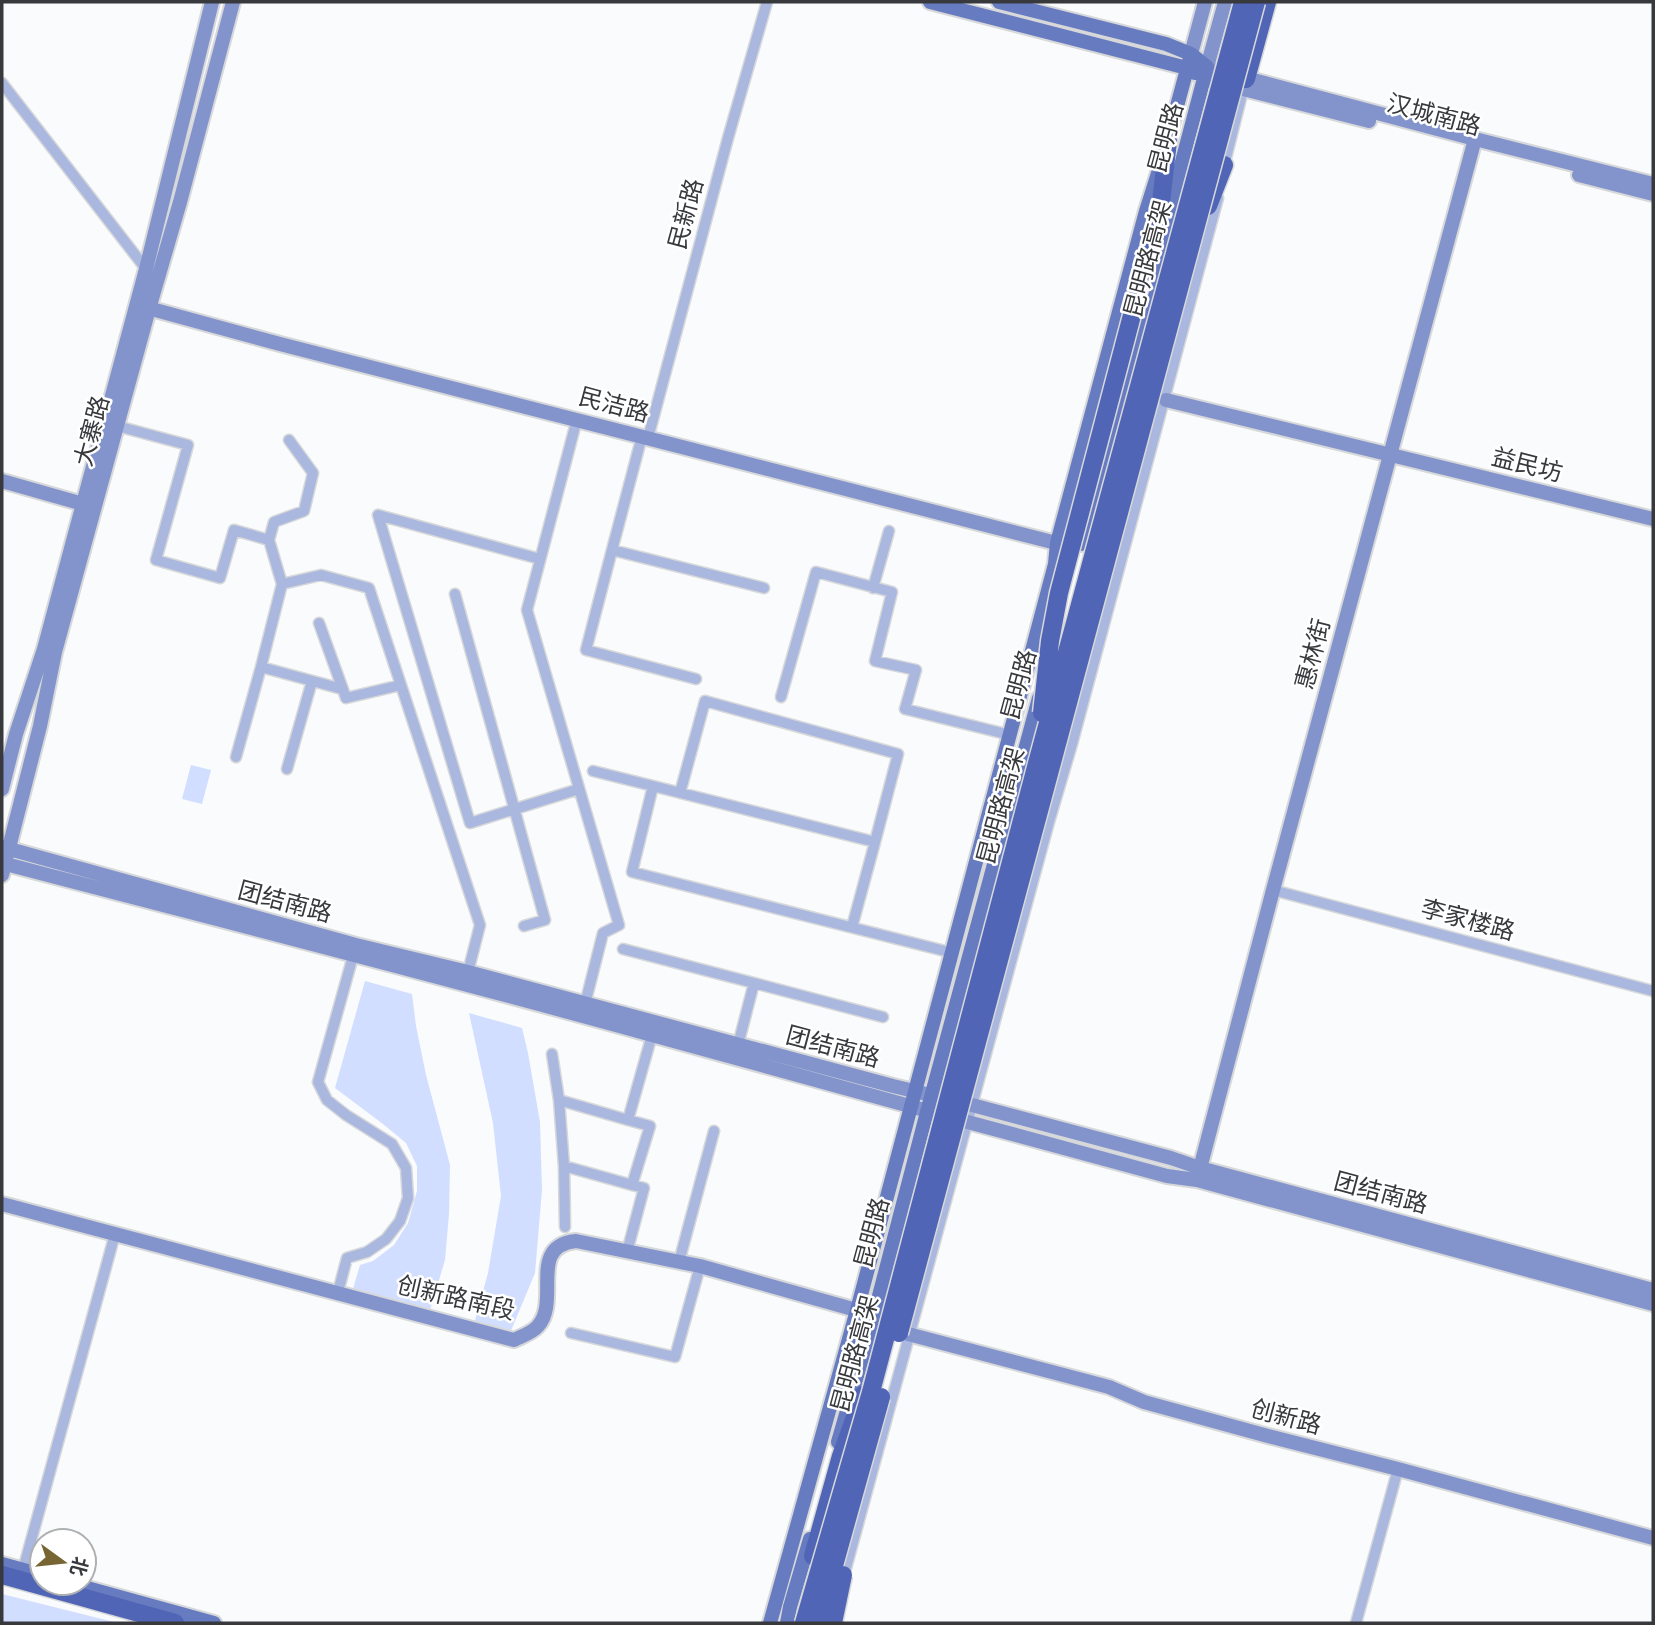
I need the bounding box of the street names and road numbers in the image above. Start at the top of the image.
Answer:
street label: 汉城南路 [1384,89,1484,141]
street label: 昆明路 [1143,100,1189,176]
street label: 民新路 [663,176,709,252]
street label: 昆明路高架 [1119,197,1177,321]
street label: 民洁路 [576,382,652,428]
street label: 大寨路 [69,393,115,469]
street label: 益民坊 [1489,443,1565,487]
street label: 惠林街 [1290,616,1336,692]
street label: 昆明路 [996,647,1042,723]
street label: 昆明路高架 [972,744,1030,868]
street label: 团结南路 [235,876,335,928]
street label: 李家楼路 [1418,894,1518,946]
street label: 团结南路 [783,1021,883,1073]
street label: 团结南路 [1331,1167,1431,1219]
street label: 昆明路 [849,1195,895,1271]
street label: 创新路南段 [394,1271,518,1325]
street label: 昆明路高架 [826,1292,884,1416]
street label: 创新路 [1248,1394,1324,1440]

